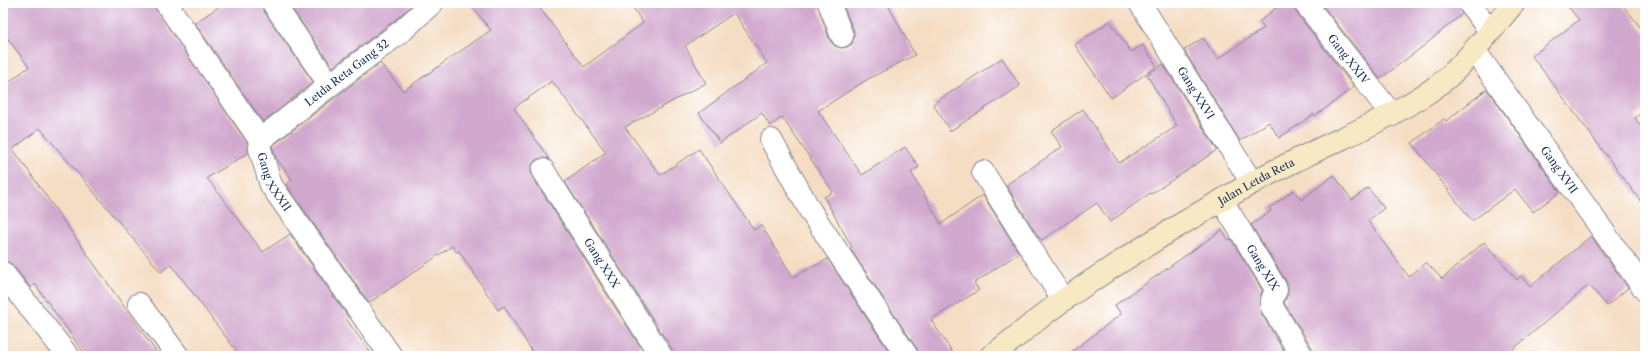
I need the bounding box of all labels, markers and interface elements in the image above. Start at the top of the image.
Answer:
street label: Gang XXIV [1325,31,1373,88]
street label: Letda Reta Gang 32 [302,36,392,109]
street label: Gang XXVI [1174,64,1218,122]
street label: Gang XVII [1538,143,1581,196]
street label: Gang XXXII [254,150,294,214]
street label: Jalan Letda Reta [1214,155,1297,209]
street label: Gang XXX [581,235,623,291]
street label: Gang XIX [1243,242,1283,293]

